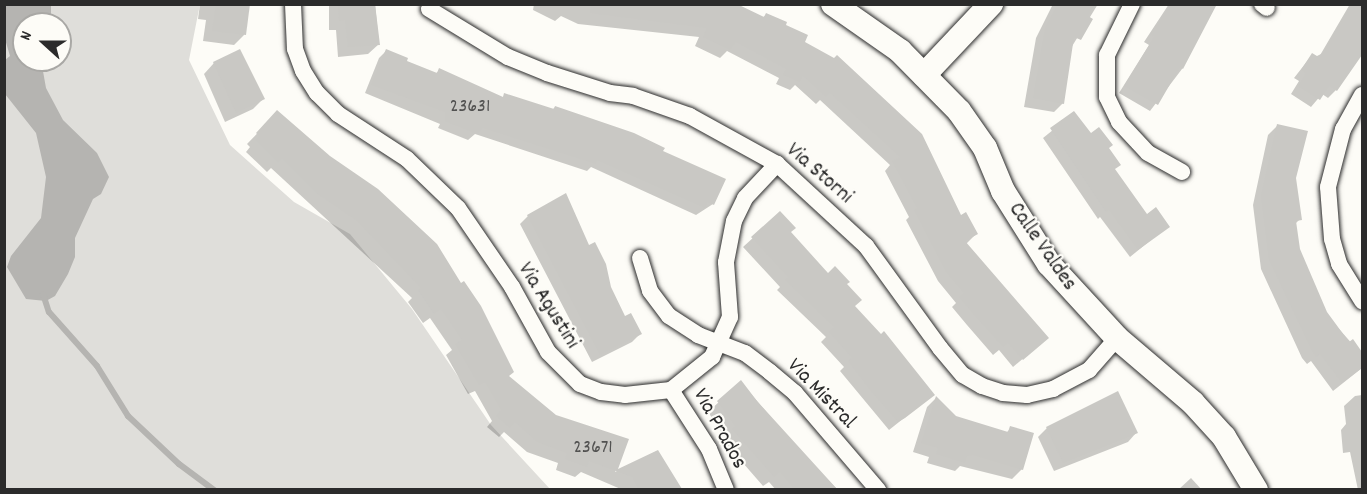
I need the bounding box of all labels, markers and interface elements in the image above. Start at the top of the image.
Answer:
north arrow [12,12,72,72]
text: N [14,28,39,44]
house number: 23631 [450,95,490,119]
street label: Via Storni [780,138,858,210]
street label: Calle Valdes [1002,198,1082,296]
street label: Via Agustini [511,258,585,354]
street label: Via Mistral [781,353,861,435]
street label: Via Prados [686,384,752,474]
house number: 23671 [573,436,613,460]

